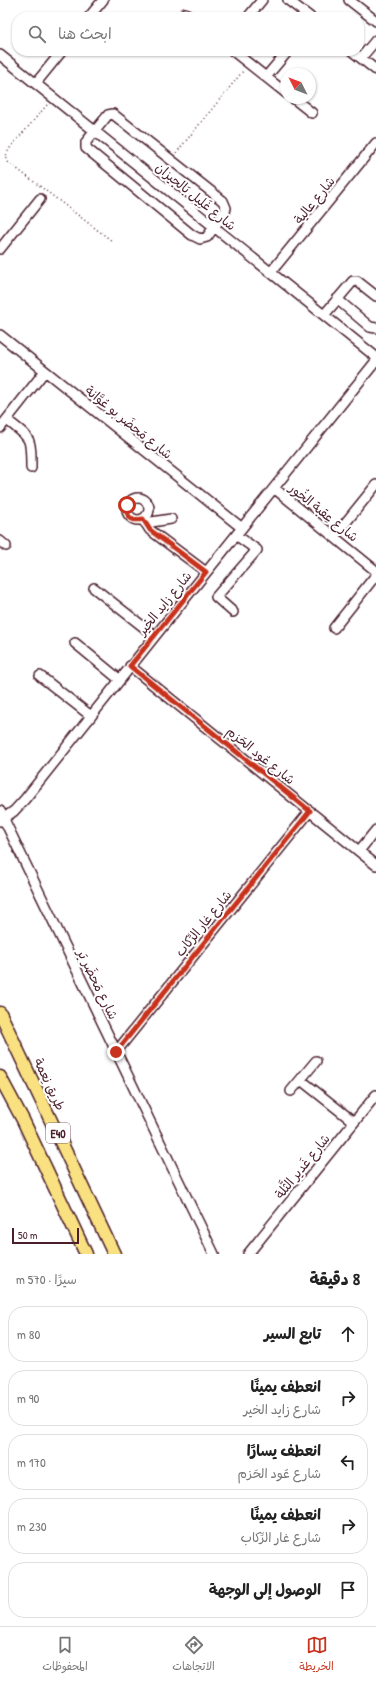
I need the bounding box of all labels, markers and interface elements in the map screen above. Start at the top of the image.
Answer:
search box [12,12,364,56]
icon: search [26,23,48,45]
text: ابحث هنا [58,23,112,44]
north arrow [280,68,316,104]
street label: شارع غَلِيل بَالجيزان [151,158,240,235]
street label: شارع عالية [289,172,339,228]
street label: شارع مَحضَر بو عُوَّانة [81,381,176,464]
street label: شارع عِقبة الخُور [284,478,362,546]
route start [118,496,136,514]
street label: شارع زايد الخير [132,567,196,640]
street label: شارع عُود الحَزم [222,722,299,790]
street label: شارع غار الرِّكاب [171,886,236,961]
street label: شارع مَحضَر بَر [72,945,123,1023]
route end [107,1043,125,1061]
street label: طريق نِعمة [30,1055,70,1113]
road number: E40 [46,1123,70,1143]
street label: شارع غَدير الثَّلة [270,1130,335,1203]
scale bar [12,1226,79,1245]
text: 50 m [18,1228,38,1242]
text: 8 دقيقة [309,1267,360,1290]
text: سيرًا · 570 m [16,1270,77,1288]
text: تابع السير [264,1323,321,1344]
icon: ahead [337,1323,359,1345]
text: 80 m [17,1325,40,1343]
text: انعطف يمينًا [251,1376,321,1397]
icon: right [337,1387,359,1409]
text: 90 m [17,1389,39,1407]
text: شارع زايد الخير [243,1400,321,1418]
text: انعطف يسارًا [247,1440,321,1461]
icon: left [337,1451,359,1473]
text: 170 m [17,1453,46,1471]
text: شارع عُود الحَزم [238,1464,321,1482]
text: انعطف يمينًا [251,1504,321,1525]
icon: right [337,1515,359,1537]
text: 230 m [17,1517,47,1535]
text: شارع غار الرِّكاب [241,1528,321,1546]
text: الوصول إلى الوجهة [209,1579,321,1600]
icon: arrive [337,1579,359,1601]
tab: المحفوظات [42,1634,88,1676]
tab: الاتجاهات [172,1634,215,1676]
tab: الخريطة [299,1634,334,1676]

